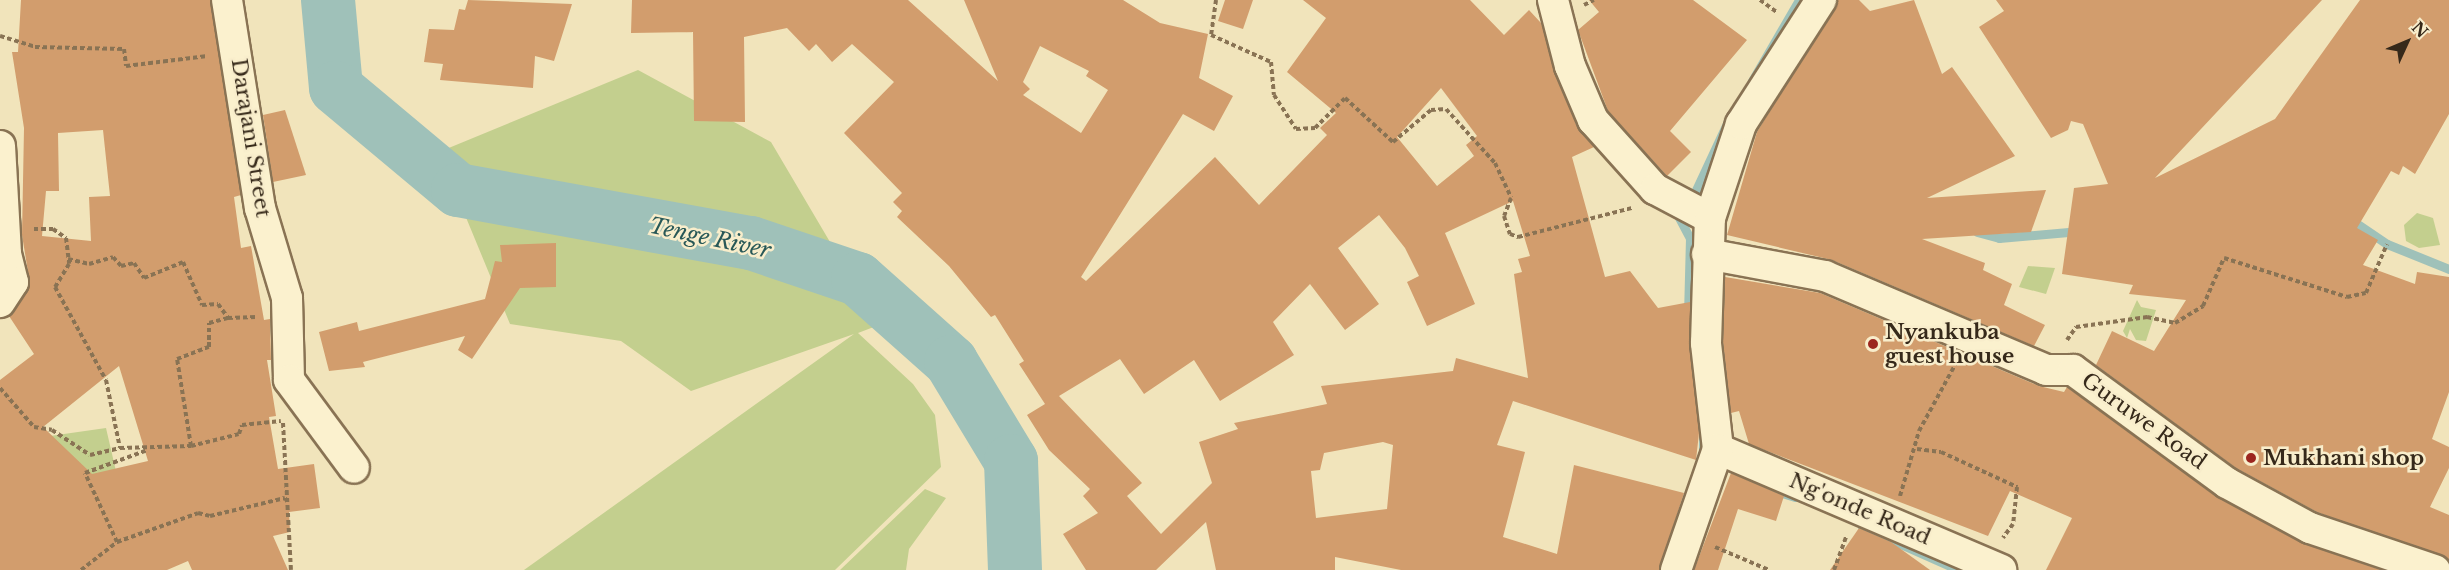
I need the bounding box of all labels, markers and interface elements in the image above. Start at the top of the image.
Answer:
north arrow [2377,12,2437,72]
text: N [2408,17,2432,42]
street label: Darajani Street [226,57,276,219]
water label: Tenge River [647,212,773,264]
place label: Nyankuba guest house [1885,319,2014,369]
marker: Nyankuba guest house [1866,337,1880,351]
street label: Guruwe Road [2077,367,2211,475]
place label: Mukhani shop [2263,445,2424,471]
marker: Mukhani shop [2244,451,2258,465]
street label: Ng'onde Road [1785,468,1935,550]

